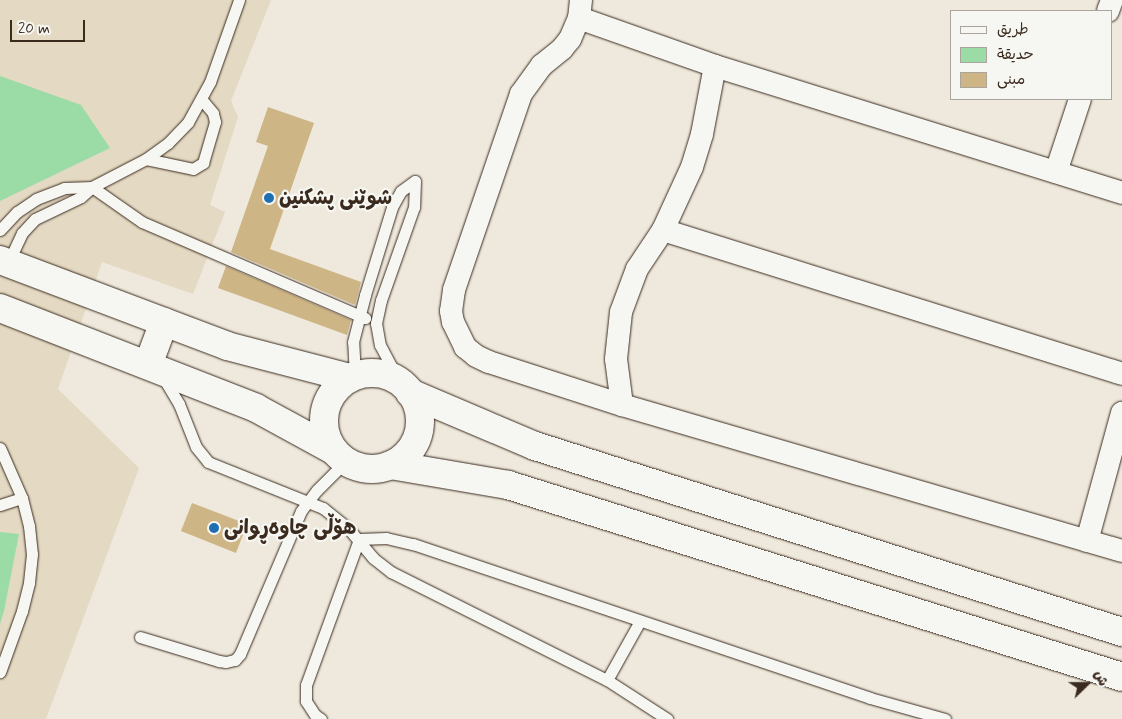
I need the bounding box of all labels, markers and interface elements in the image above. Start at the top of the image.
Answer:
scale bar [12,10,88,42]
legend [950,10,1112,100]
text: 20 m [18,19,50,39]
text: طريق [997,20,1029,40]
text: حديقة [997,45,1034,65]
text: مبنى [997,70,1025,90]
place label: شوێنی پشکنین [279,186,392,210]
marker: شوێنی پشکنین [263,192,275,204]
place label: هۆڵی چاوەڕوانی [224,516,356,540]
marker: هۆڵی چاوەڕوانی [208,522,220,534]
north arrow [1062,659,1112,709]
text: ش [1090,668,1112,689]

